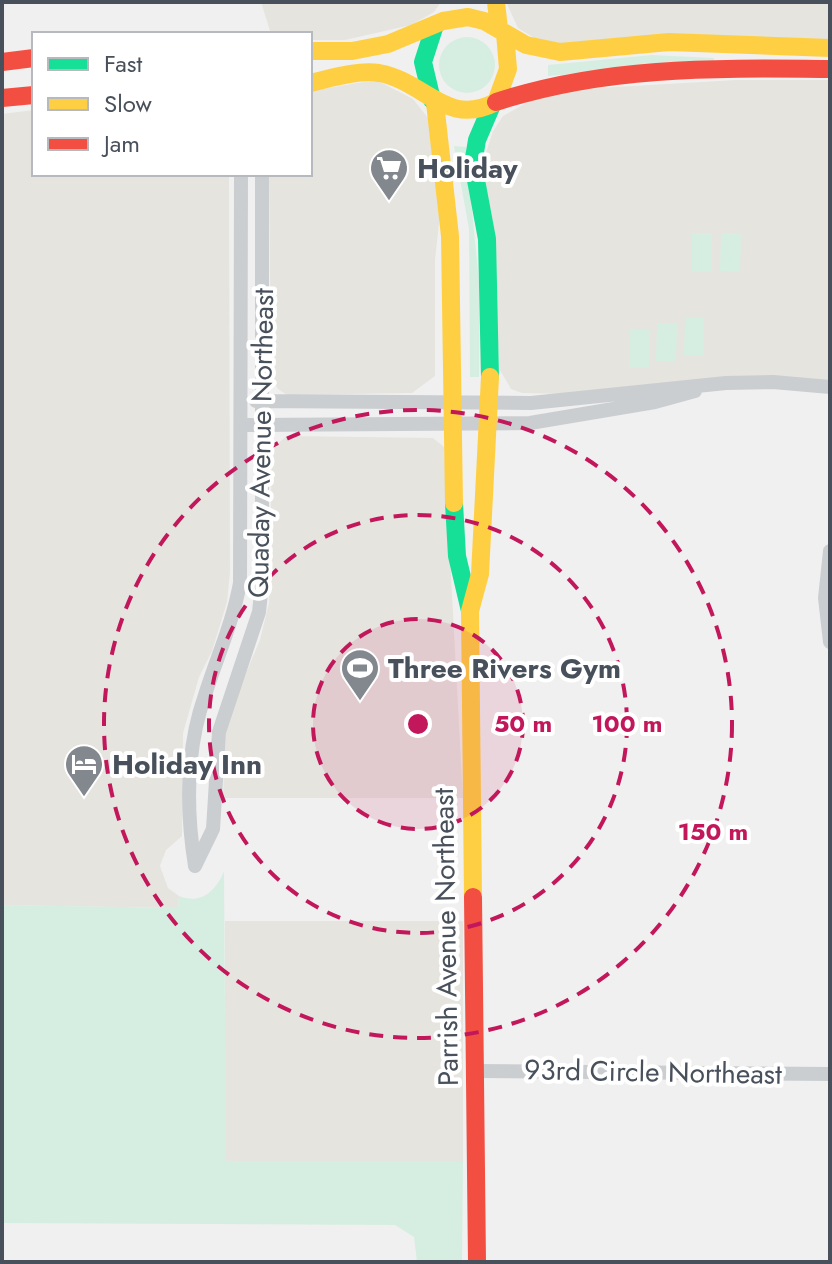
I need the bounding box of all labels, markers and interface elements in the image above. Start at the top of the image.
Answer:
legend [32,32,312,176]
text: Fast [104,46,142,81]
text: Slow [104,86,152,121]
text: Jam [101,126,140,161]
supermarket icon: Holiday [368,147,410,202]
place label: Holiday [417,148,518,189]
street label: Quaday Avenue Northeast [238,287,284,598]
sports icon: Three Rivers Gym [339,647,381,702]
place label: Three Rivers Gym [388,648,621,689]
text: 50 m [494,706,552,741]
text: 100 m [592,706,662,741]
centre of rings [404,710,432,738]
hotel icon: Holiday Inn [63,743,105,798]
place label: Holiday Inn [112,744,262,785]
street label: Parrish Avenue Northeast [423,787,469,1087]
text: 150 m [678,814,748,849]
street label: 93rd Circle Northeast [524,1049,782,1095]

